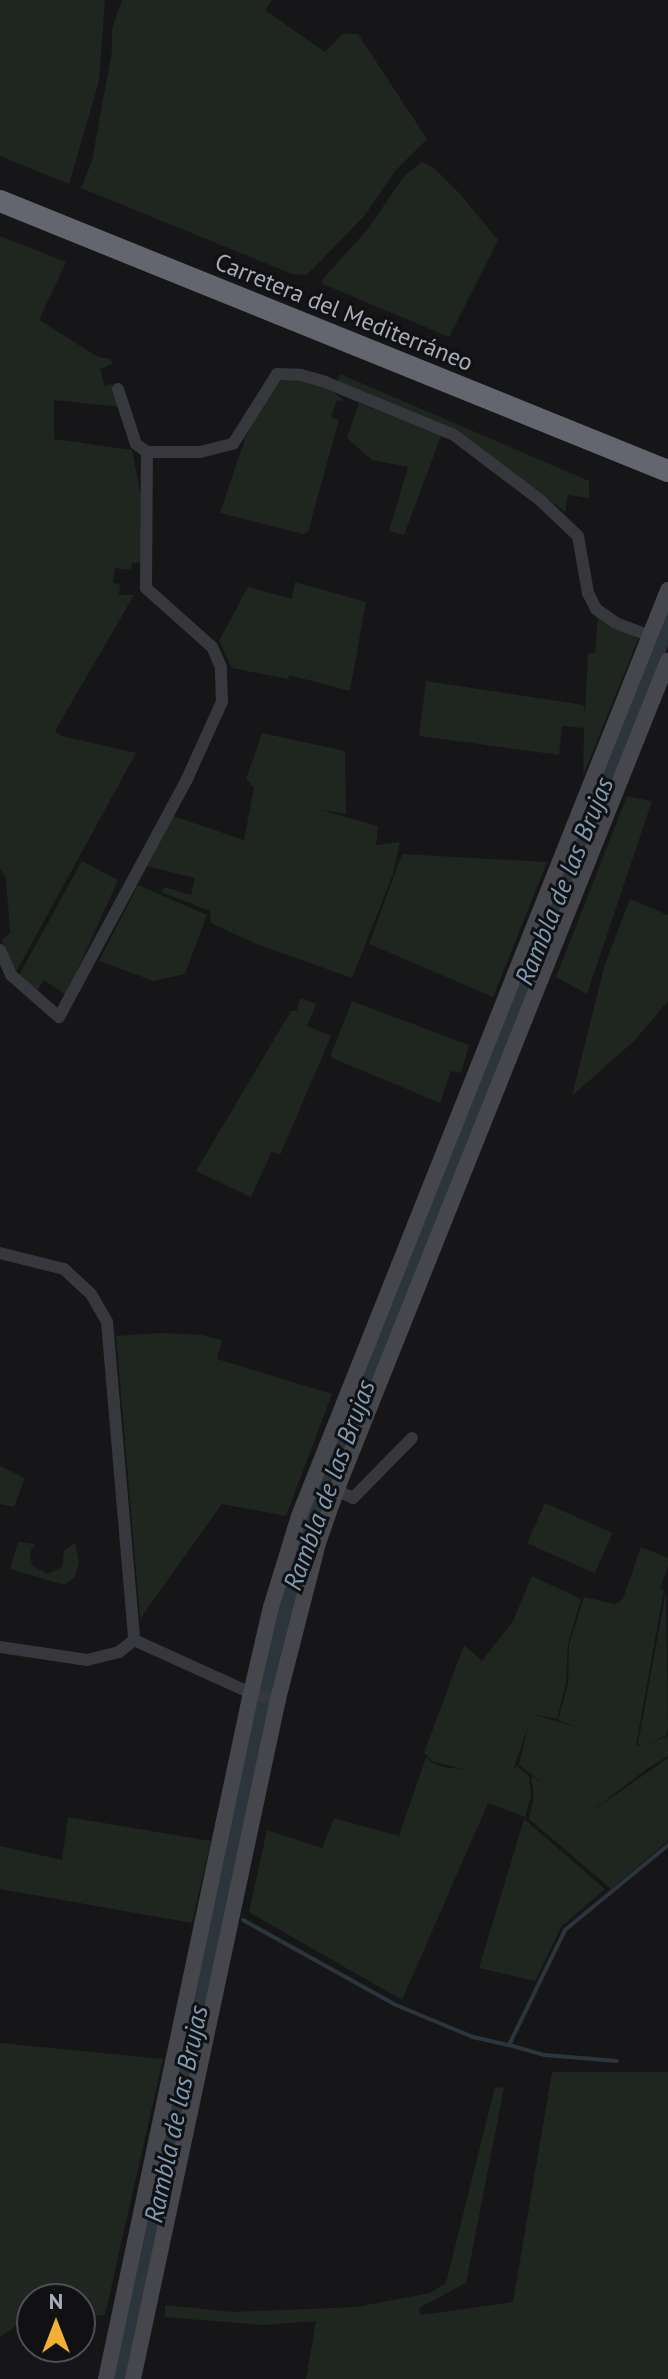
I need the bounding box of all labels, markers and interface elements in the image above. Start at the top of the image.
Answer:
street label: Carretera del Mediterráneo [211,247,477,377]
water label: Rambla de las Brujas [508,773,620,989]
water label: Rambla de las Brujas [277,1376,381,1594]
water label: Rambla de las Brujas [138,2003,214,2225]
north arrow [16,2283,96,2363]
text: N [49,2287,63,2315]

